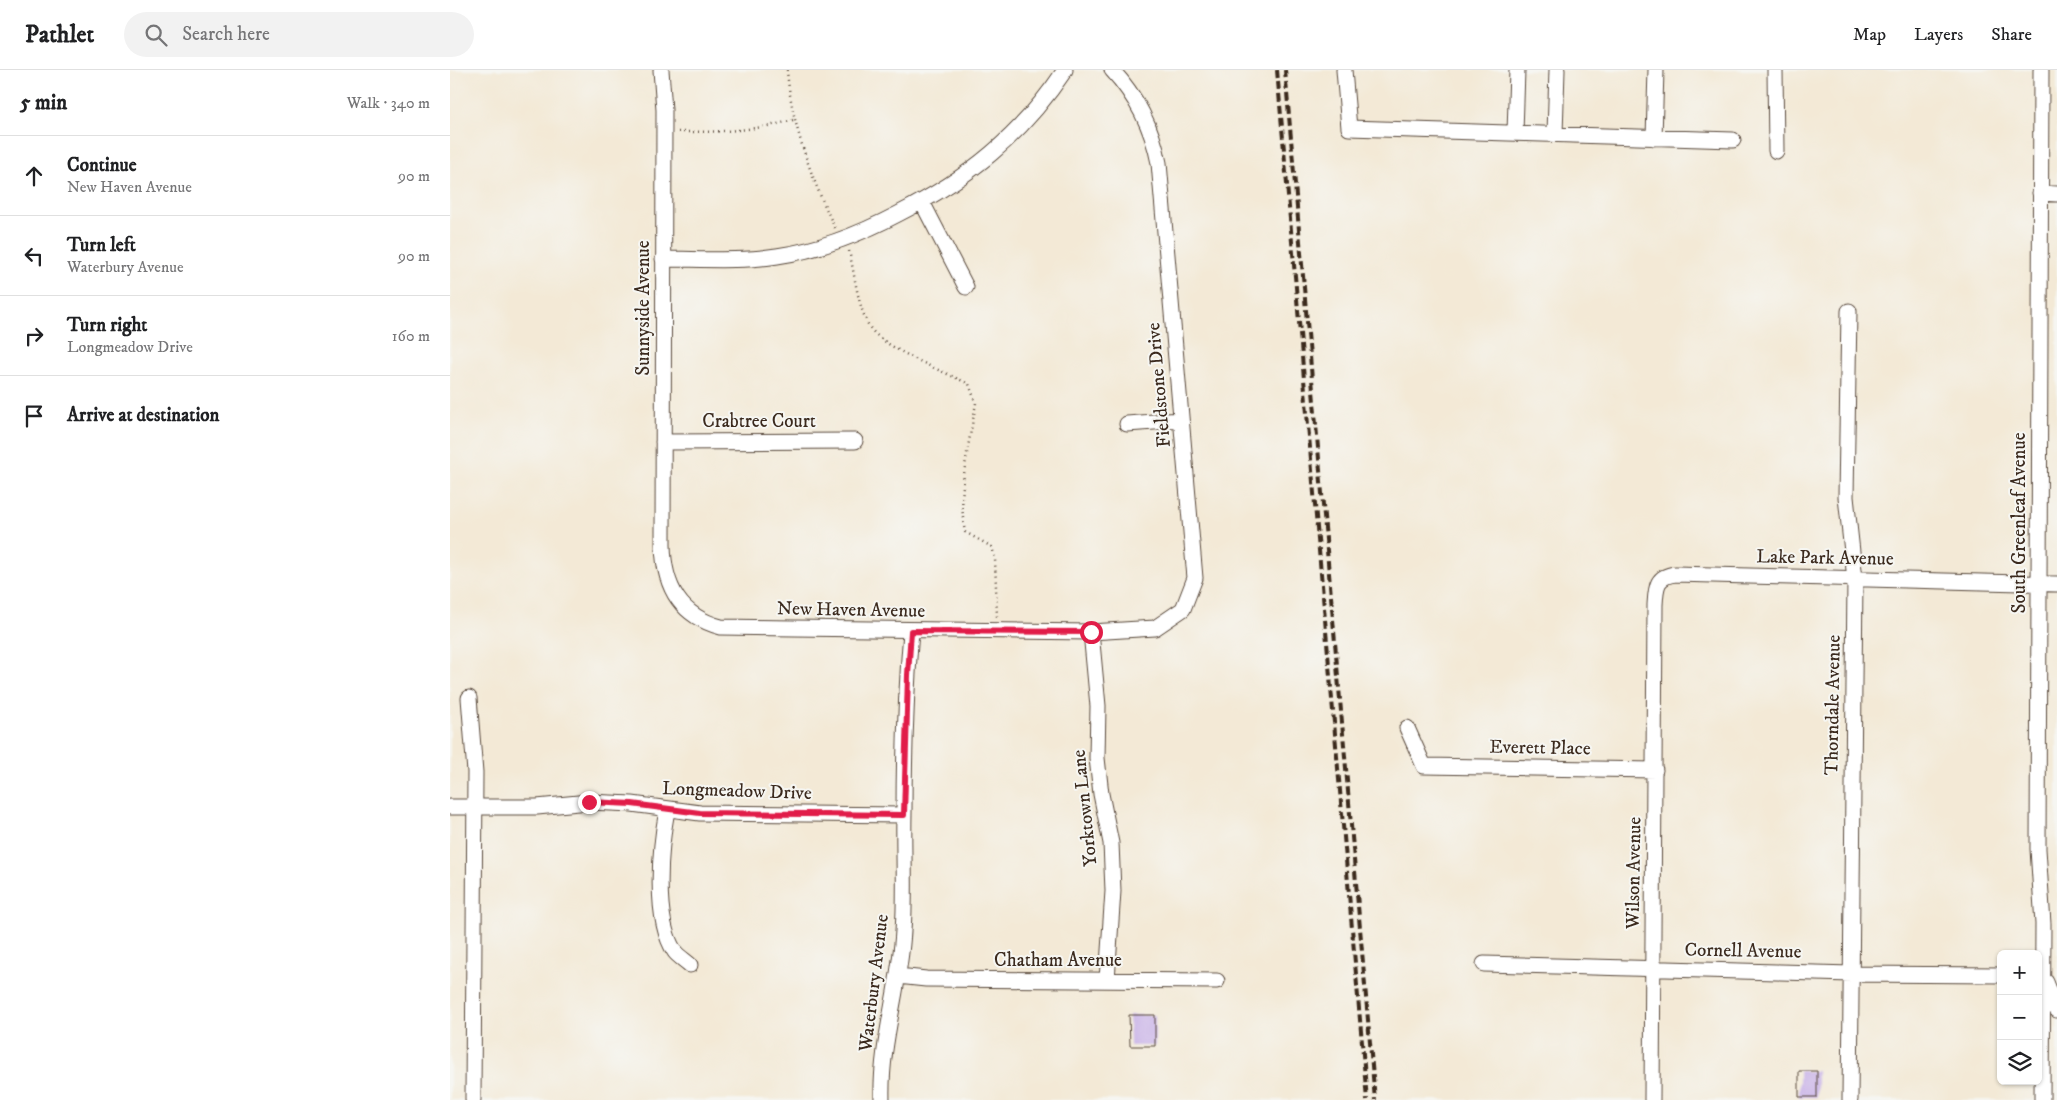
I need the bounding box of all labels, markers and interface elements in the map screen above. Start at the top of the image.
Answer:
search box [124,12,474,57]
text: Pathlet [25,20,94,50]
icon: search [142,21,170,49]
text: Search here [182,23,270,46]
text: Map [1853,24,1886,46]
text: Layers [1914,24,1963,46]
text: Share [1991,24,2032,46]
text: 5 min [20,90,67,116]
text: Walk · 340 m [347,93,430,113]
text: Continue [67,154,137,177]
icon: ahead [20,162,48,190]
text: 90 m [398,166,430,186]
text: New Haven Avenue [67,177,192,197]
text: Turn left [67,234,136,257]
street label: Sunnyside Avenue [632,240,655,376]
icon: left [20,242,48,270]
text: 90 m [398,246,430,266]
text: Waterbury Avenue [67,257,184,277]
text: Turn right [67,314,147,337]
street label: Fieldstone Drive [1142,321,1176,448]
icon: right [20,322,48,350]
text: 160 m [392,326,430,346]
text: Longmeadow Drive [67,337,193,357]
icon: arrive [20,402,48,430]
text: Arrive at destination [67,404,219,427]
street label: Crabtree Court [702,410,816,433]
street label: South Greenleaf Avenue [2008,432,2031,614]
street label: Lake Park Avenue [1756,545,1894,571]
street label: New Haven Avenue [777,597,925,623]
route start [1080,621,1103,644]
street label: Thorndale Avenue [1820,635,1846,775]
street label: Everett Place [1489,736,1591,760]
street label: Yorktown Lane [1067,748,1103,867]
street label: Longmeadow Drive [662,777,812,805]
route end [578,791,601,814]
street label: Wilson Avenue [1622,816,1646,930]
street label: Waterbury Avenue [854,913,894,1054]
street label: Cornell Avenue [1684,938,1802,964]
street label: Chatham Avenue [994,949,1122,972]
map controls [1997,950,2042,1085]
button: + [1997,950,2042,995]
button: − [1997,995,2042,1040]
button: layers [1997,1040,2042,1085]

